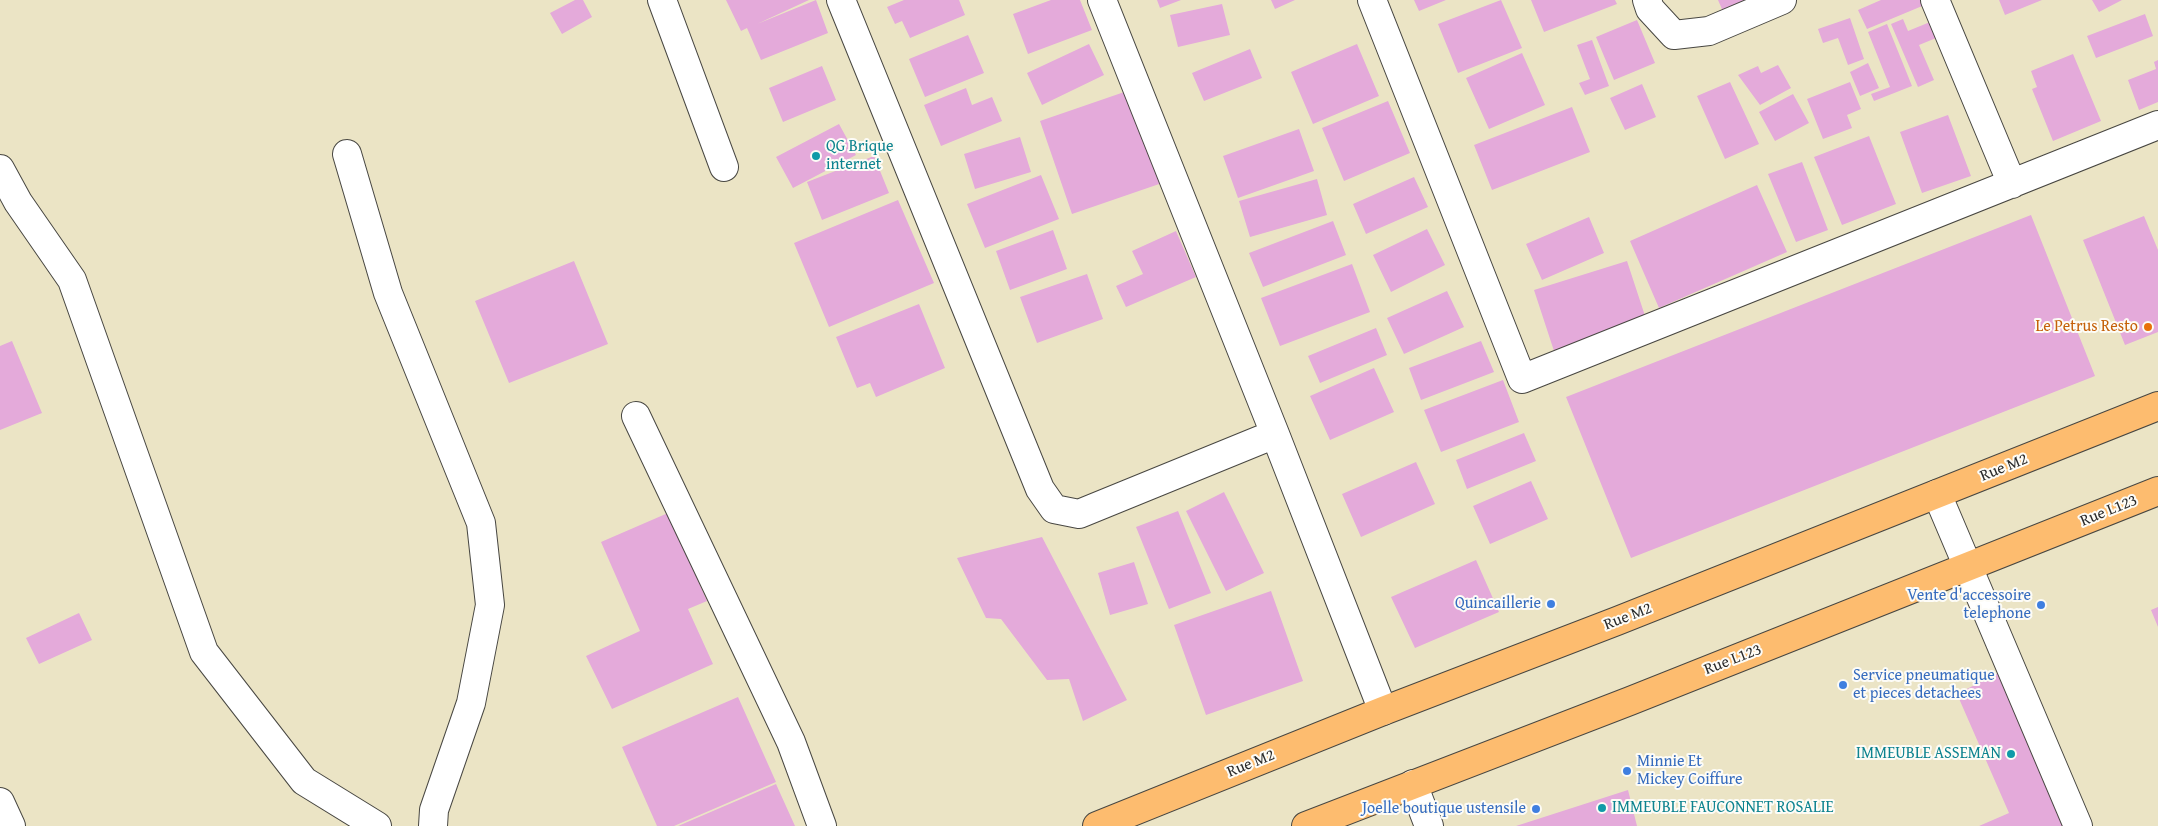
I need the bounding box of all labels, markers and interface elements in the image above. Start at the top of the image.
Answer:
place label: QG Brique internet [826,137,893,175]
marker: QG Brique internet [810,150,822,162]
place label: Le Petrus Resto [2035,317,2138,337]
marker: Le Petrus Resto [2142,321,2154,333]
street label: Rue M2 [1977,450,2031,486]
street label: Rue L123 [2078,491,2140,531]
place label: Vente d'accessoire telephone [1907,586,2031,624]
place label: Quincaillerie [1455,594,1541,614]
marker: Quincaillerie [1545,598,1557,610]
street label: Rue M2 [1601,599,1655,635]
marker: Vente d'accessoire telephone [2035,599,2047,611]
street label: Rue L123 [1702,640,1764,680]
place label: Service pneumatique et pieces detachees [1853,666,1995,704]
marker: Service pneumatique et pieces detachees [1837,679,1849,691]
place label: IMMEUBLE ASSEMAN [1856,744,2001,764]
street label: Rue M2 [1224,746,1278,782]
marker: IMMEUBLE ASSEMAN [2005,748,2017,760]
place label: Minnie Et Mickey Coiffure [1637,752,1742,790]
marker: Minnie Et Mickey Coiffure [1621,765,1633,777]
place label: IMMEUBLE FAUCONNET ROSALIE [1612,798,1834,818]
place label: Joelle boutique ustensile [1362,799,1526,819]
marker: IMMEUBLE FAUCONNET ROSALIE [1596,802,1608,814]
marker: Joelle boutique ustensile [1530,803,1542,815]

